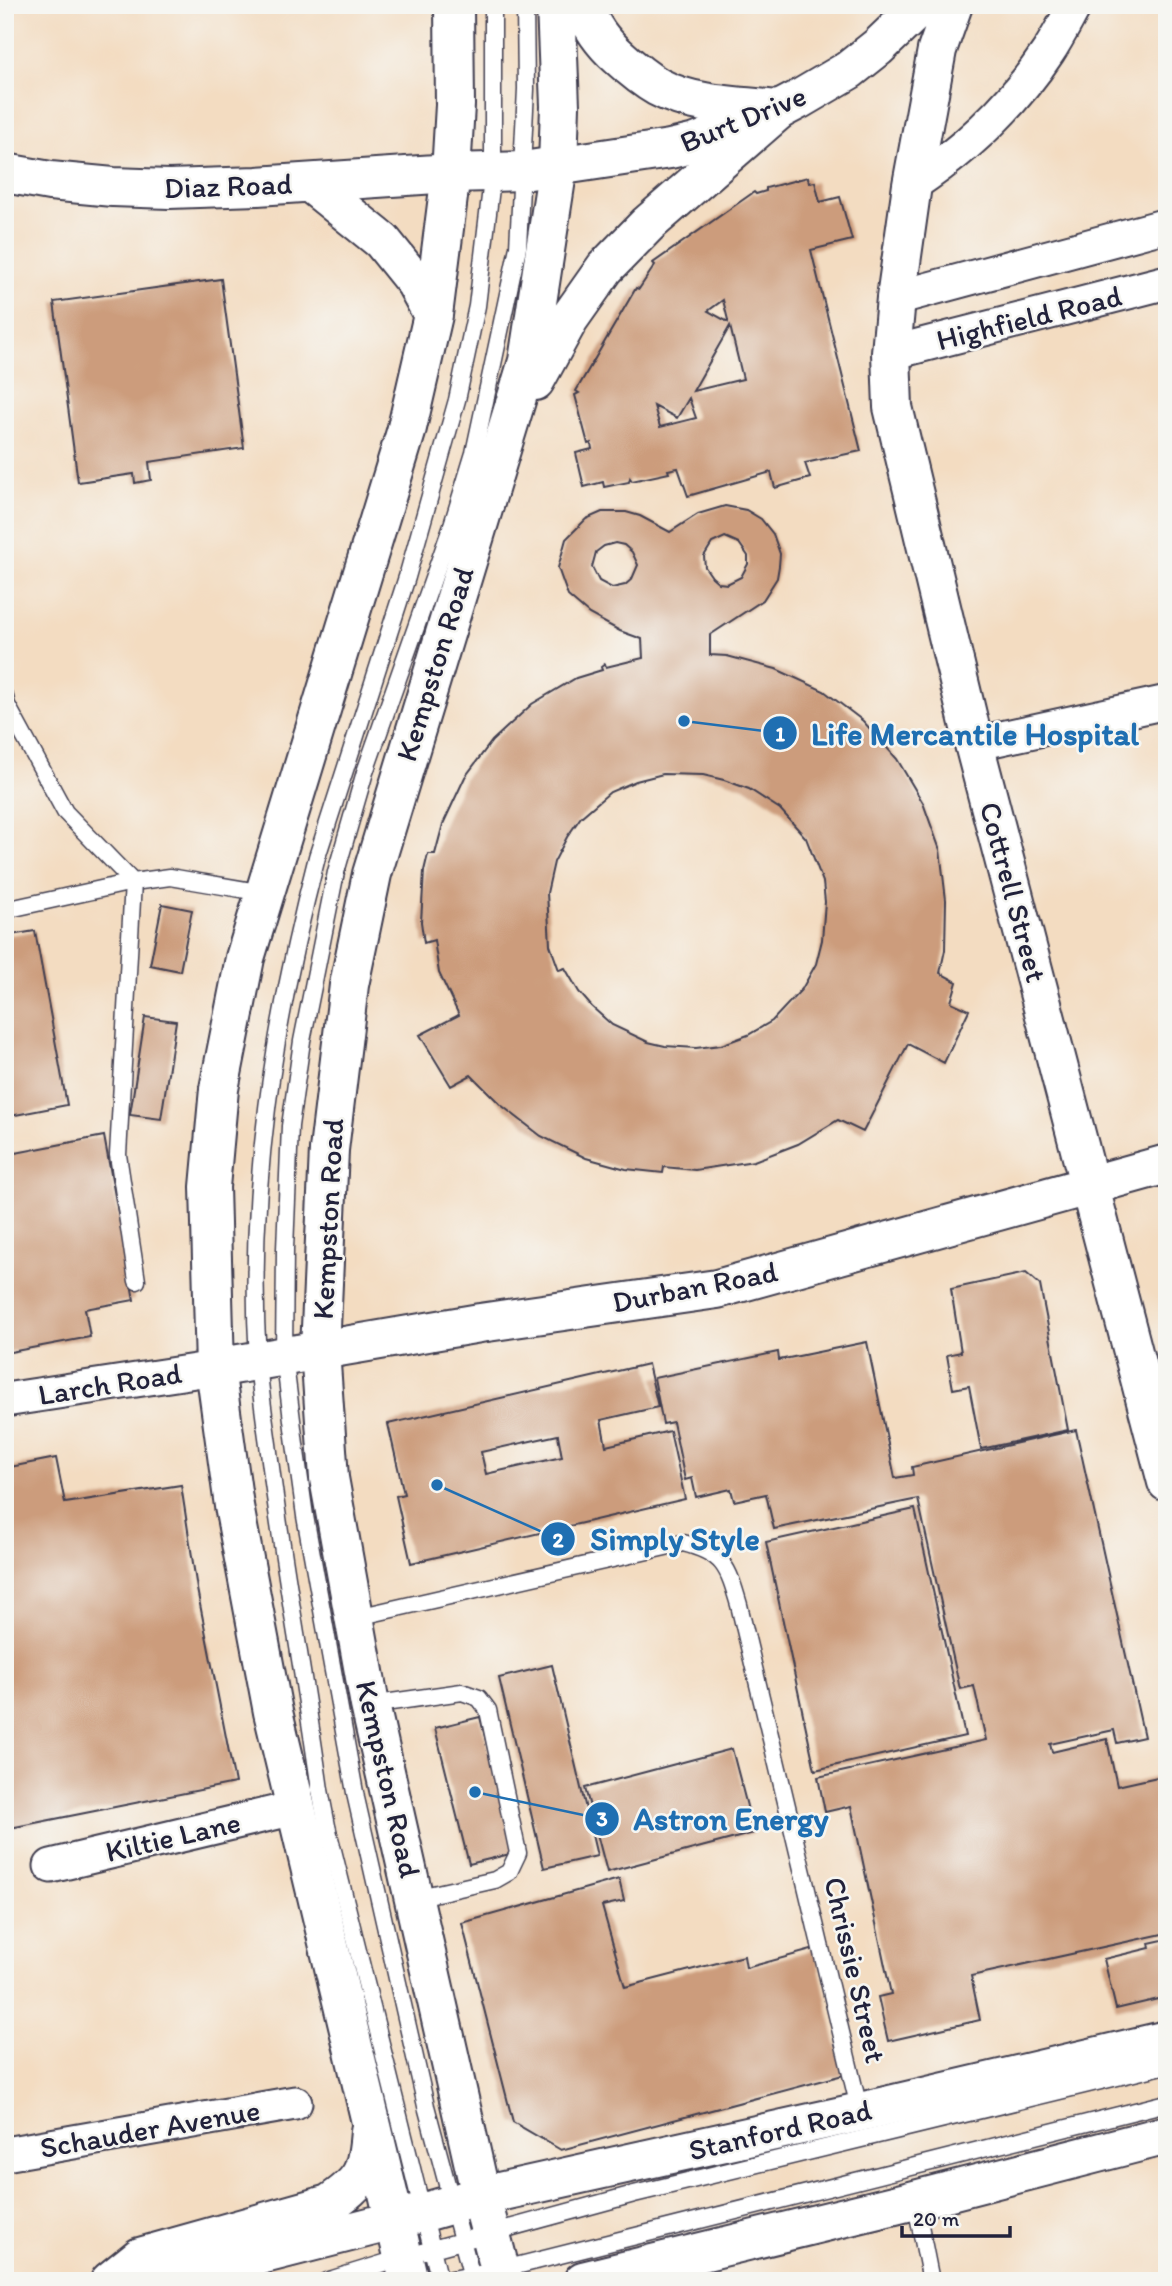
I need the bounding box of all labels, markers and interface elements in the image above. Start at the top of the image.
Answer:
street label: Burt Drive [674,77,811,161]
street label: Diaz Road [163,165,293,206]
street label: Highfield Road [933,277,1125,358]
street label: Kempston Road [387,562,482,766]
callout: Life Mercantile Hospital [763,707,1152,760]
text: Life Mercantile Hospital [811,715,1140,753]
text: 1 [775,721,785,746]
street label: Cottrell Street [972,798,1055,986]
street label: Kempston Road [304,1117,351,1320]
street label: Durban Road [609,1252,781,1321]
street label: Larch Road [35,1354,185,1413]
callout: Simply Style [541,1513,773,1566]
text: Simply Style [590,1520,760,1558]
text: 2 [552,1527,564,1552]
street label: Kempston Road [348,1677,429,1881]
callout: Astron Energy [585,1792,843,1845]
text: Astron Energy [632,1800,830,1838]
street label: Kiltie Lane [102,1803,244,1870]
text: 3 [596,1806,608,1831]
street label: Chrissie Street [816,1873,895,2067]
street label: Schauder Avenue [37,2091,263,2166]
street label: Stanford Road [685,2091,875,2169]
scale bar [902,2195,1011,2239]
text: 20 m [913,2206,960,2231]

